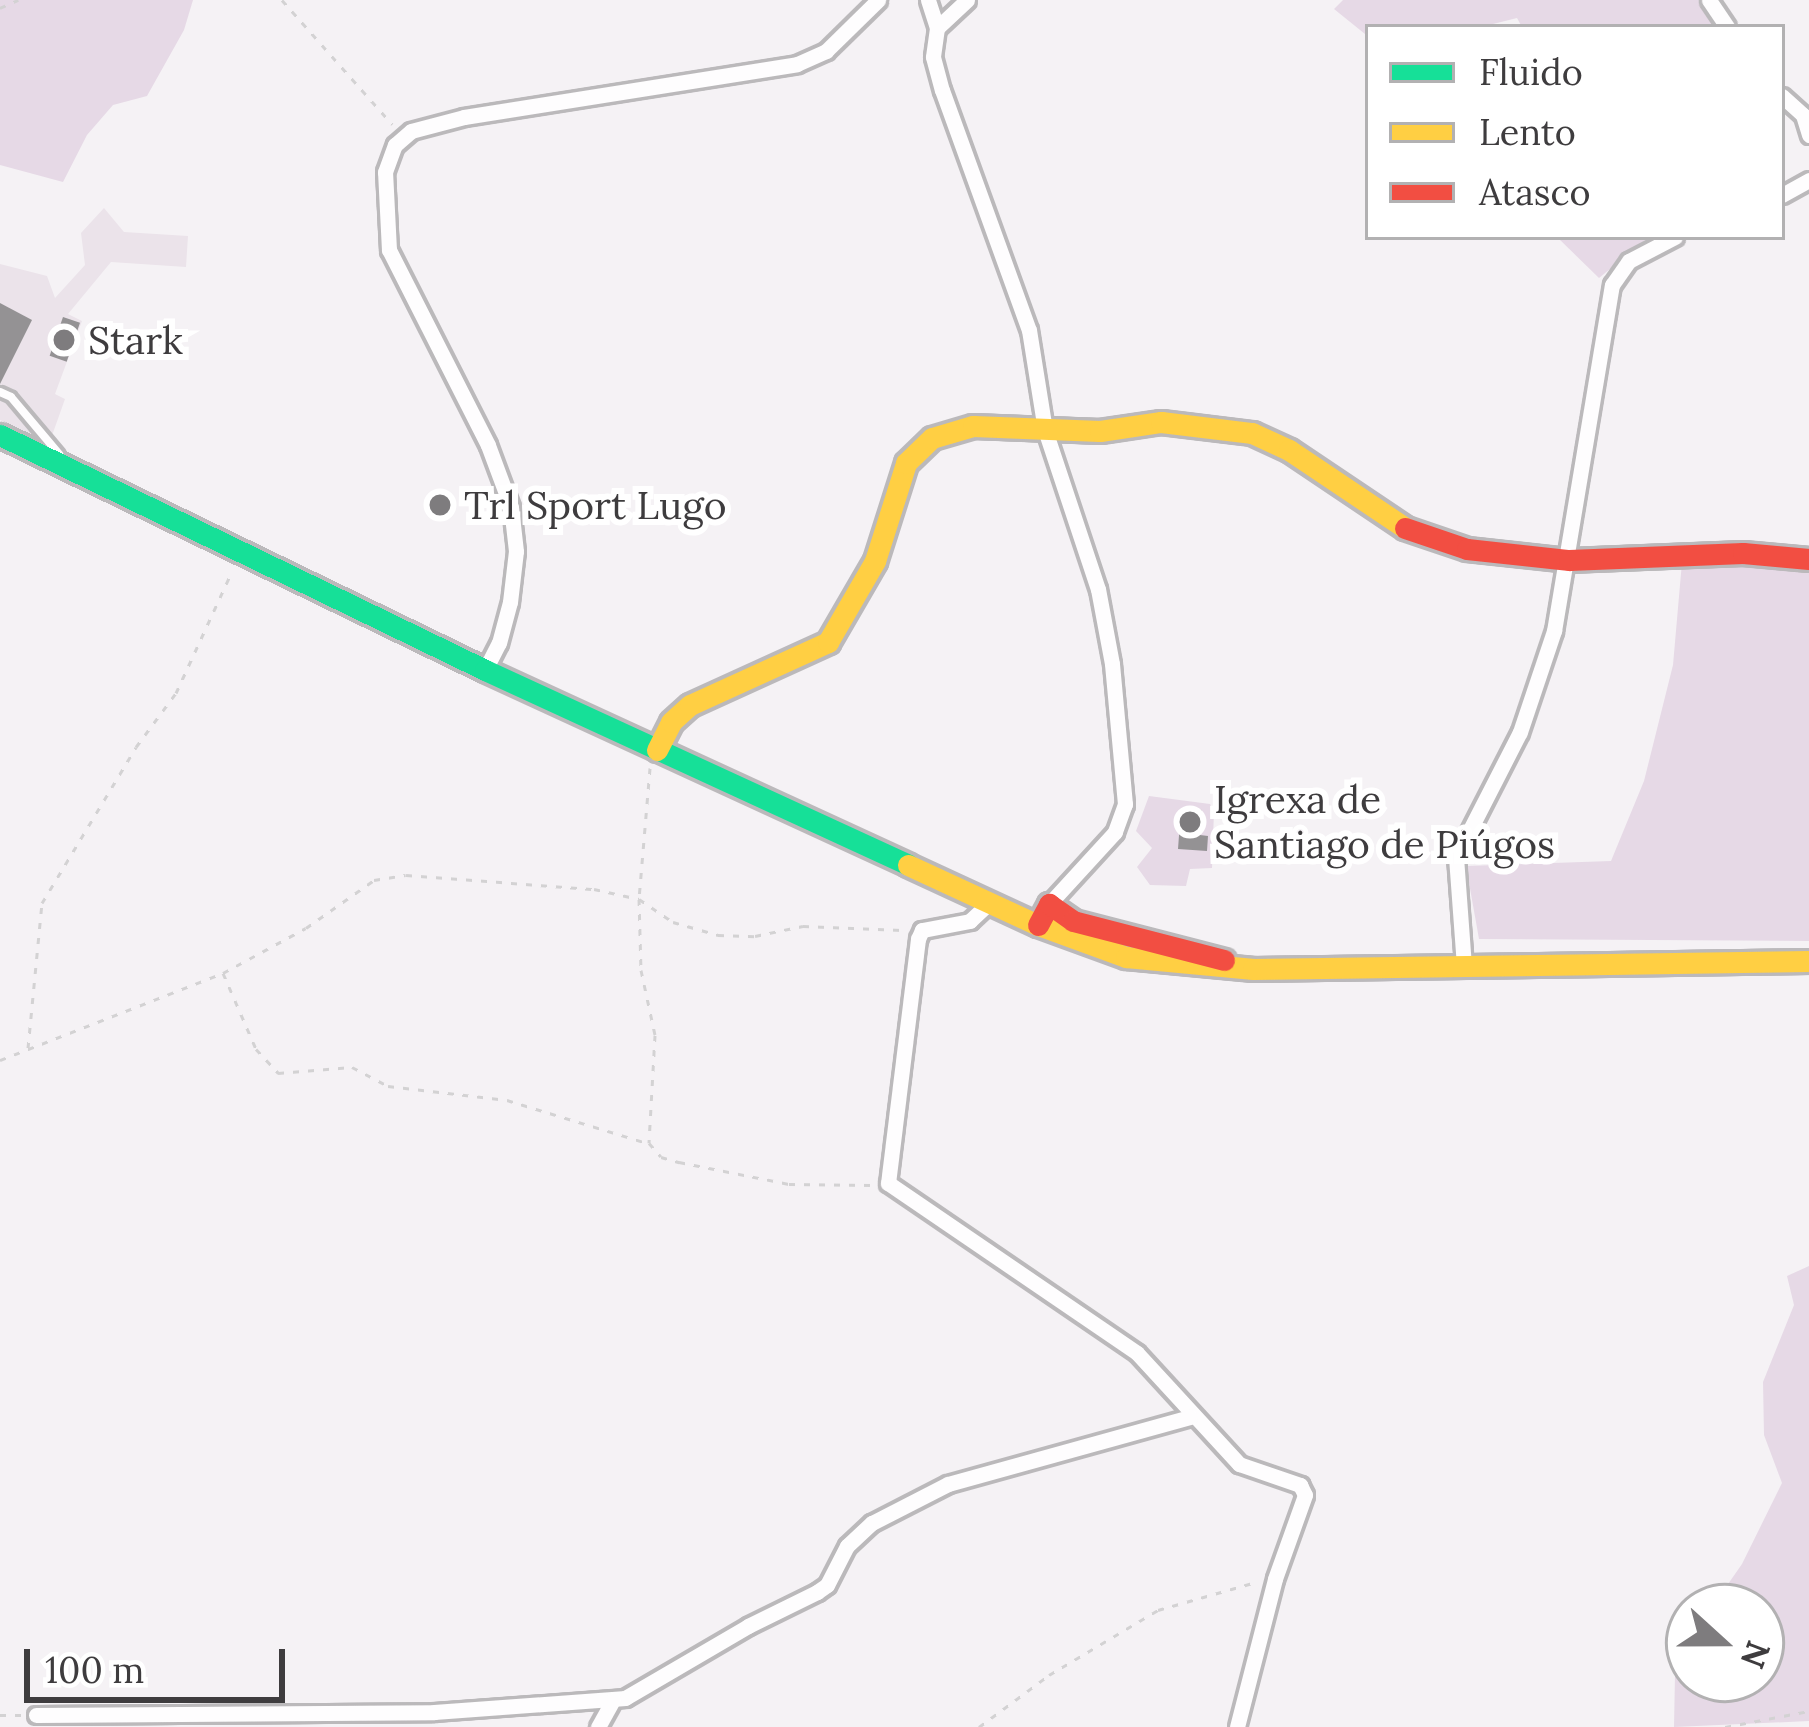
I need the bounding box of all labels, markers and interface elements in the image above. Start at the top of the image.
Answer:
legend [1365,24,1785,240]
text: Fluido [1479,49,1583,95]
text: Lento [1479,109,1576,155]
text: Atasco [1479,169,1591,215]
place label: Stark [88,317,183,363]
marker: Stark [51,327,77,353]
place label: Trl Sport Lugo [464,482,726,528]
marker: Trl Sport Lugo [427,492,453,518]
place label: Igrexa de Santiago de Piúgos [1214,777,1555,868]
marker: Igrexa de Santiago de Piúgos [1177,809,1203,835]
north arrow [1665,1583,1785,1703]
scale bar [30,1625,291,1699]
text: N [1732,1635,1780,1674]
text: 100 m [45,1647,144,1693]

